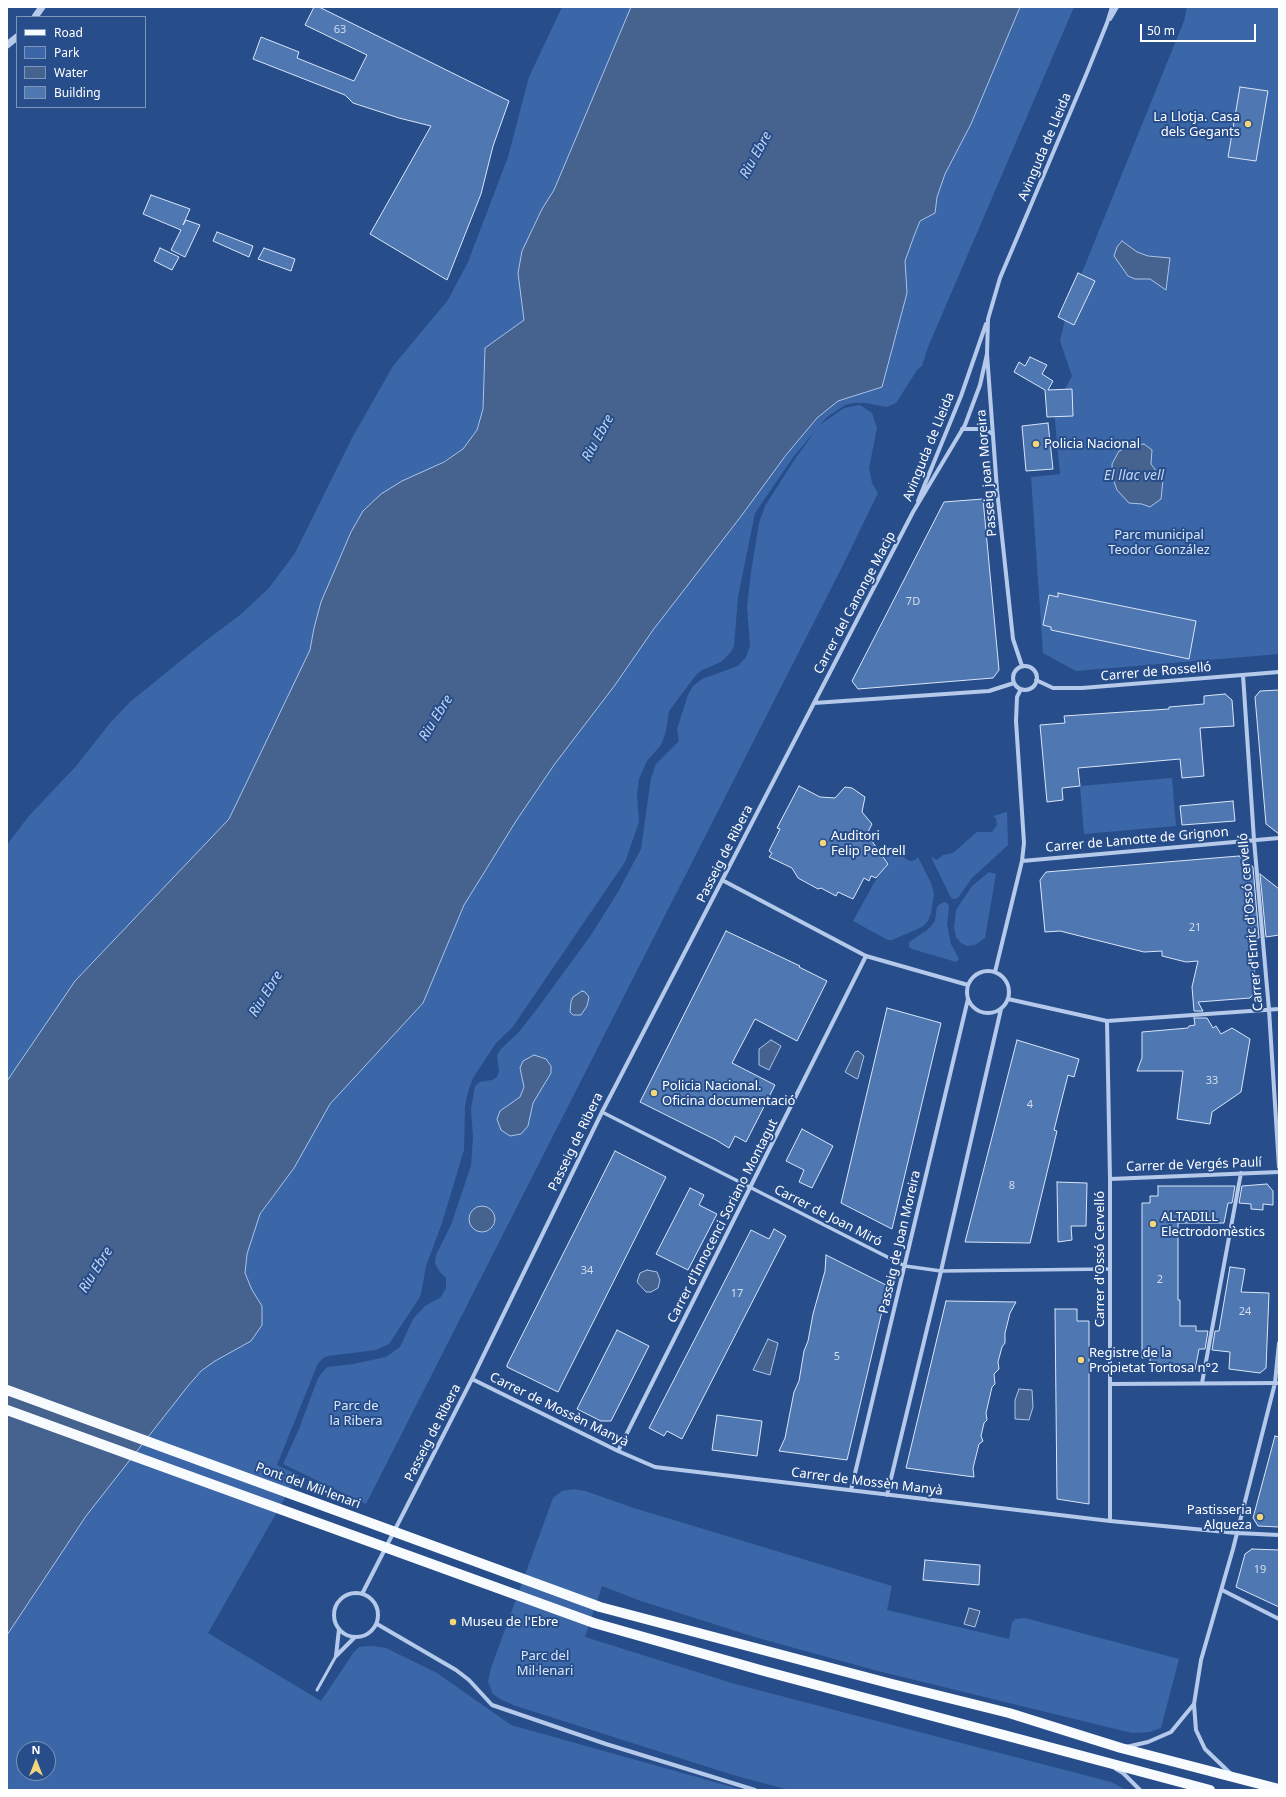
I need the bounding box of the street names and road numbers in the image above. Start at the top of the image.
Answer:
street label: Avinguda de Lleida [1015,91,1075,203]
street label: Avinguda de Lleida [900,390,958,504]
street label: Passeig joan Moreira [974,409,1000,537]
street label: Carrer del Canonge Macip [811,529,899,677]
street label: Carrer de Rosselló [1100,659,1212,685]
street label: Passeig de Ribera [694,803,756,905]
street label: Carrer de Lamotte de Grignon [1045,824,1229,856]
street label: Carrer d'Enric d'Ossó cervelló [1235,832,1267,1012]
street label: Passeig de Ribera [545,1090,607,1194]
street label: Carrer d'Innocenci Soriano Montagut [665,1117,781,1325]
street label: Carrer de Vergés Paulí [1126,1155,1262,1175]
street label: Passeig de Joan Moreira [876,1169,924,1315]
street label: Carrer de Joan Miró [771,1182,885,1250]
street label: Carrer d'Ossó Cervelló [1092,1191,1108,1327]
street label: Carrer de Mossèn Manyà [487,1370,631,1450]
street label: Passeig de Ribera [402,1382,464,1484]
street label: Pont del Mil·lenari [253,1460,363,1512]
street label: Carrer de Mossèn Manyà [790,1465,944,1499]

